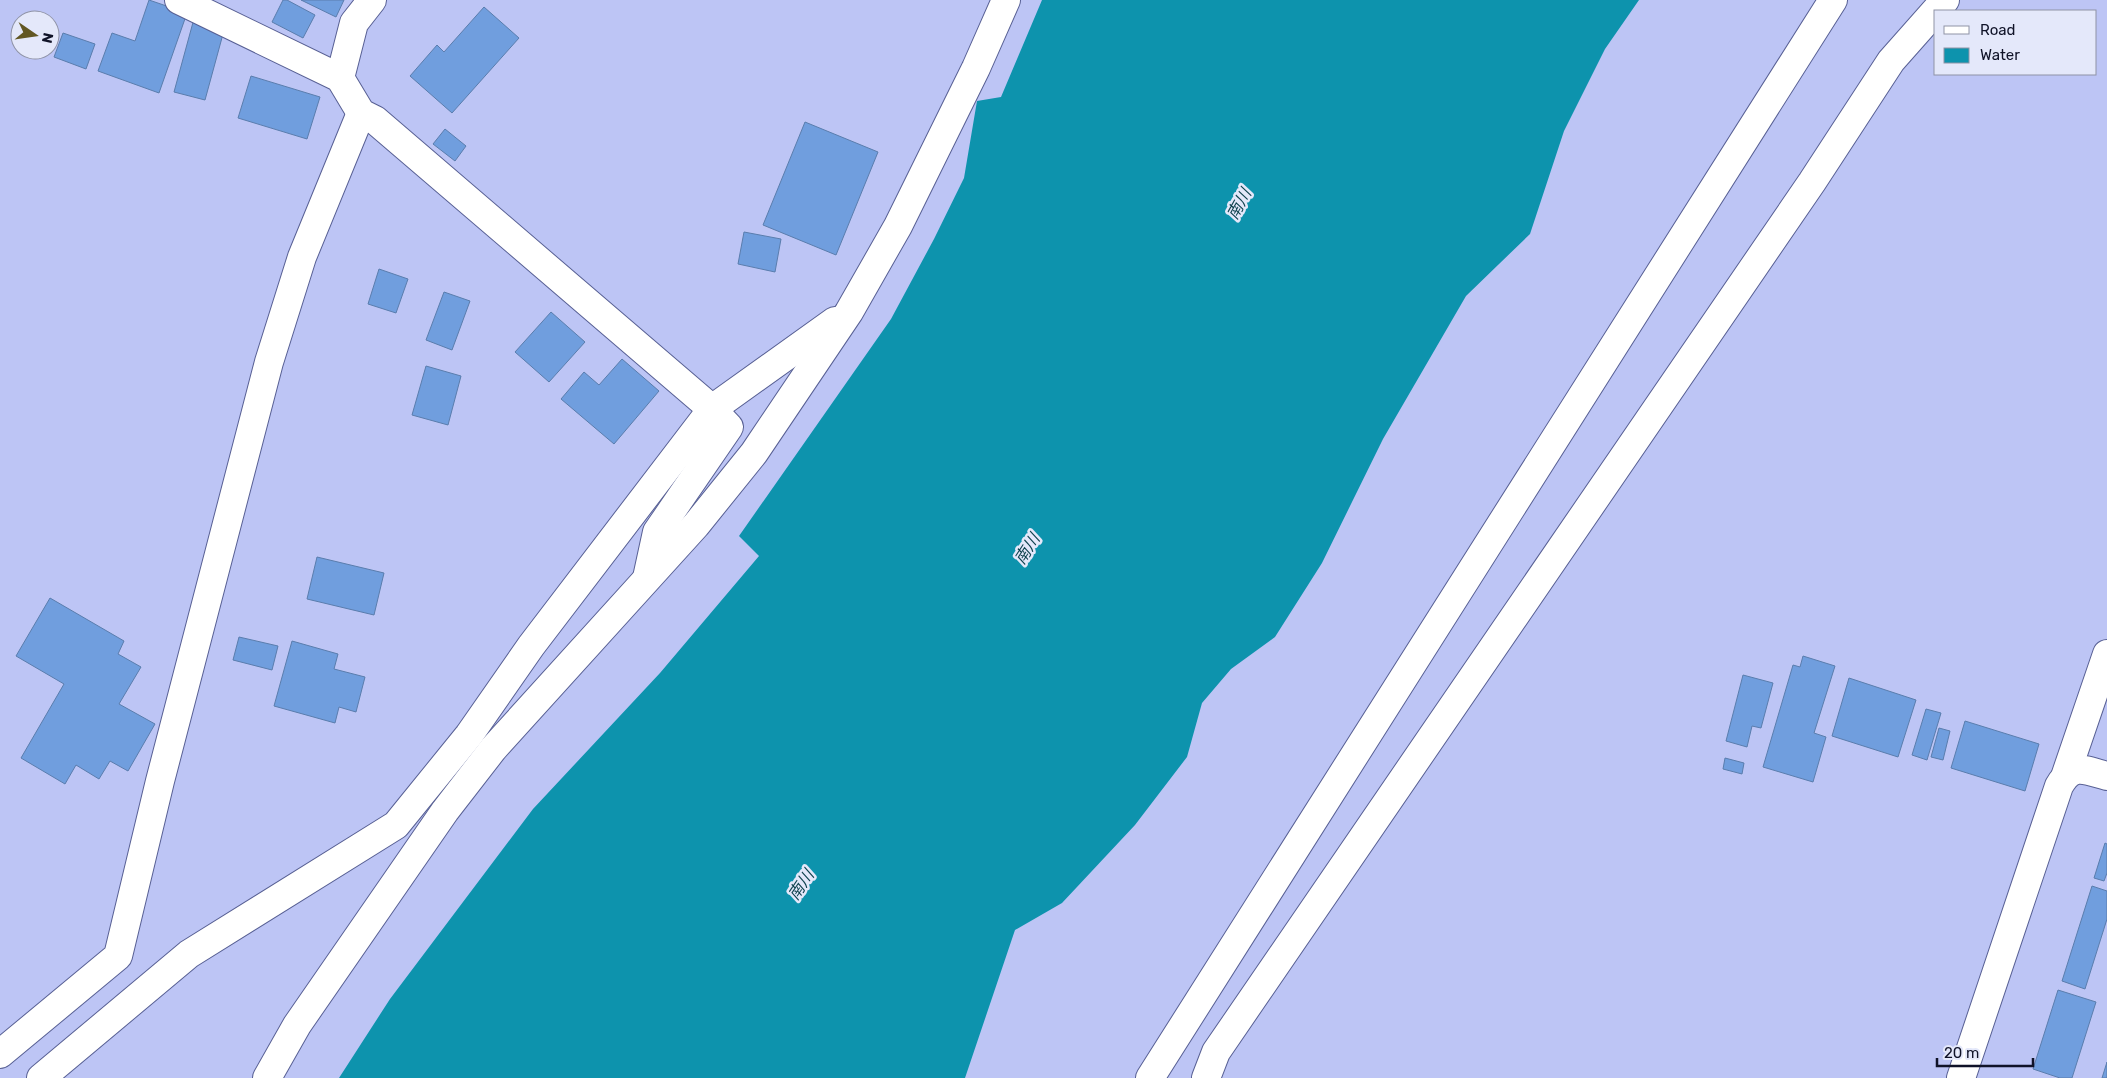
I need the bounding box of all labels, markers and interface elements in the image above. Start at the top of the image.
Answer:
north arrow [10,10,60,60]
legend [1934,10,2097,75]
text: Road [1980,21,2016,39]
text: N [38,31,57,45]
text: Water [1980,46,2020,64]
water label: 南川 [1223,184,1256,223]
water label: 南川 [1010,529,1045,568]
water label: 南川 [784,865,819,904]
scale bar [1937,1036,2033,1068]
text: 20 m [1944,1044,1979,1062]

